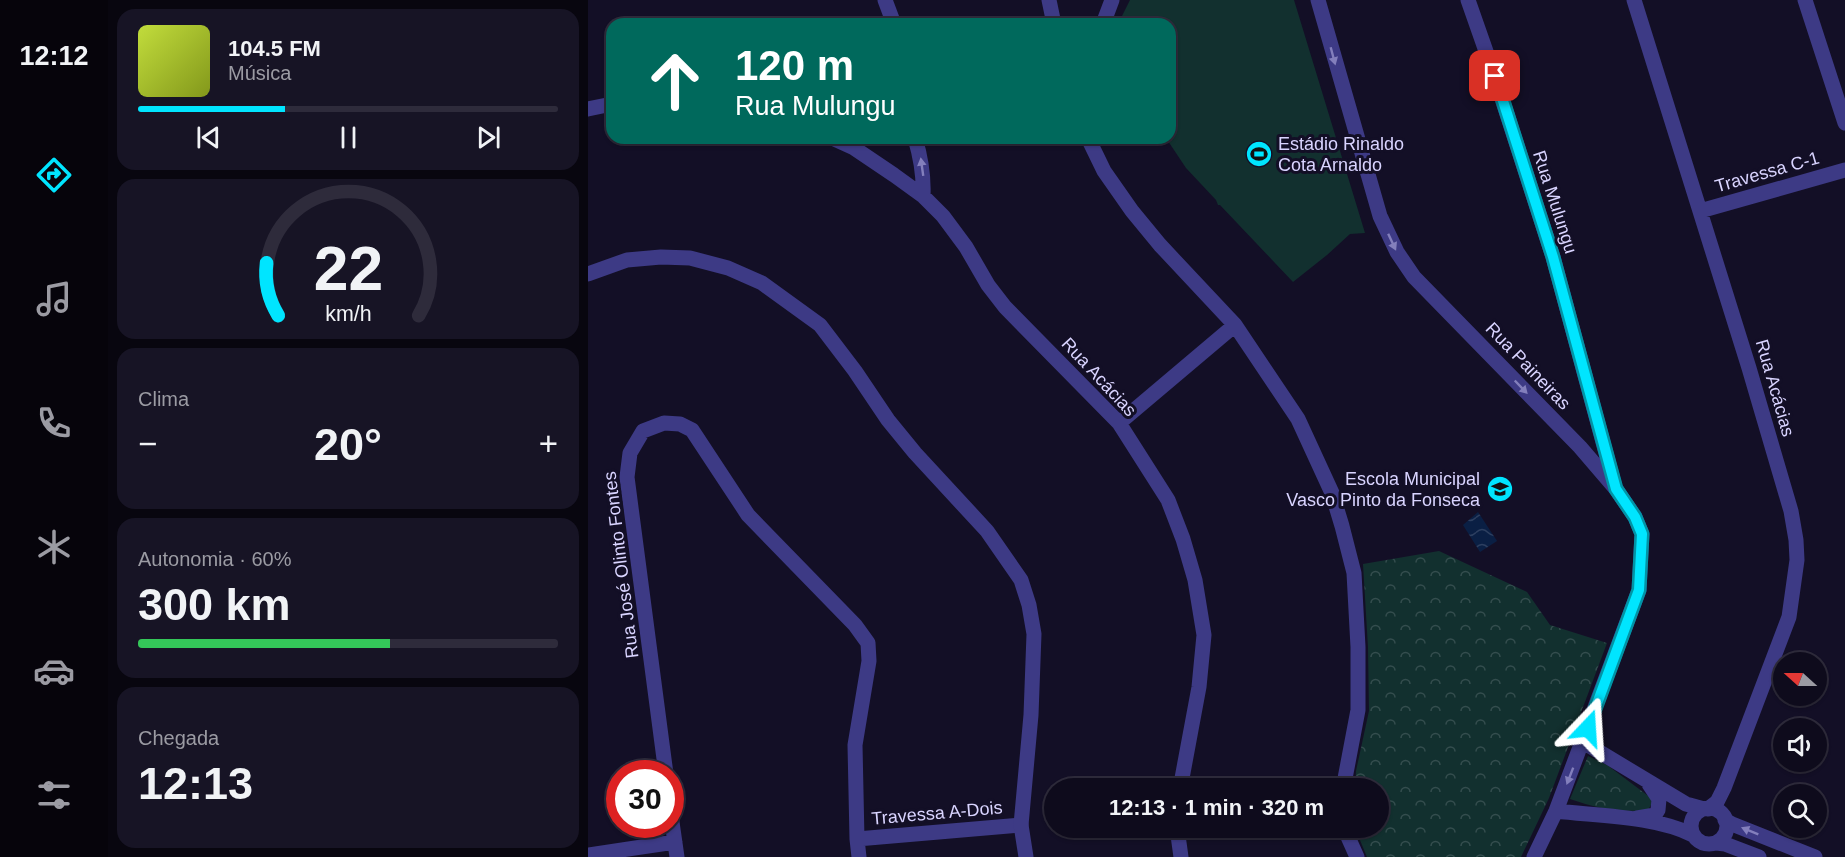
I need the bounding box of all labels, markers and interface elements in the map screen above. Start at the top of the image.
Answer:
text: 104.5 FM [228,36,321,61]
text: 12:12 [19,41,89,71]
icon: ahead [636,42,714,120]
text: 120 m [735,42,854,89]
one-way arrow [1329,47,1339,66]
pin [1469,50,1520,101]
icon: arrive [1478,59,1511,92]
text: Música [228,62,291,84]
text: Rua Mulungu [735,91,896,121]
icon: previous [192,121,225,154]
icon: pause [332,121,365,154]
icon: next [472,121,505,154]
place label: Estádio Rinaldo Cota Arnaldo [1278,134,1404,175]
sports icon: Estádio Rinaldo Cota Arnaldo [1244,139,1274,169]
street label: Rua Mulungu [1529,148,1581,256]
street label: Travessa C-1 [1713,148,1821,196]
icon: directions [33,154,75,196]
one-way arrow [917,157,926,176]
one-way arrow [1388,233,1397,250]
text: 22 [313,234,383,303]
icon: music [33,278,75,320]
text: km/h [325,302,371,326]
street label: Rua Paineiras [1482,318,1574,414]
street label: Rua Acácias [1058,334,1140,420]
street label: Rua Acácias [1752,337,1798,439]
one-way arrow [1514,380,1528,394]
text: Clima [138,388,189,410]
icon: phone [33,402,75,444]
text: 20° [314,419,382,470]
text: − [138,425,157,462]
text: + [539,425,558,462]
place label: Escola Municipal Vasco Pinto da Fonseca [1286,469,1481,510]
street label: Rua José Olinto Fontes [600,470,642,660]
school or university icon: Escola Municipal Vasco Pinto da Fonseca [1485,474,1515,504]
icon: climate [33,526,75,568]
text: Autonomia · 60% [138,548,291,570]
text: 300 km [138,579,291,630]
icon: car [33,650,75,692]
north arrow [1773,652,1827,706]
map controls [1773,652,1827,838]
position arrow [1556,696,1620,760]
button: sound [1773,718,1827,772]
text: Chegada [138,727,219,749]
text: 12:13 [138,758,253,809]
speed limit sign: 30 [606,760,684,838]
one-way arrow [1564,767,1574,785]
icon: filters [33,774,75,816]
button: search [1773,784,1827,838]
text: 12:13 · 1 min · 320 m [1109,795,1324,820]
street label: Travessa A-Dois [871,797,1003,829]
one-way arrow [1741,826,1759,835]

